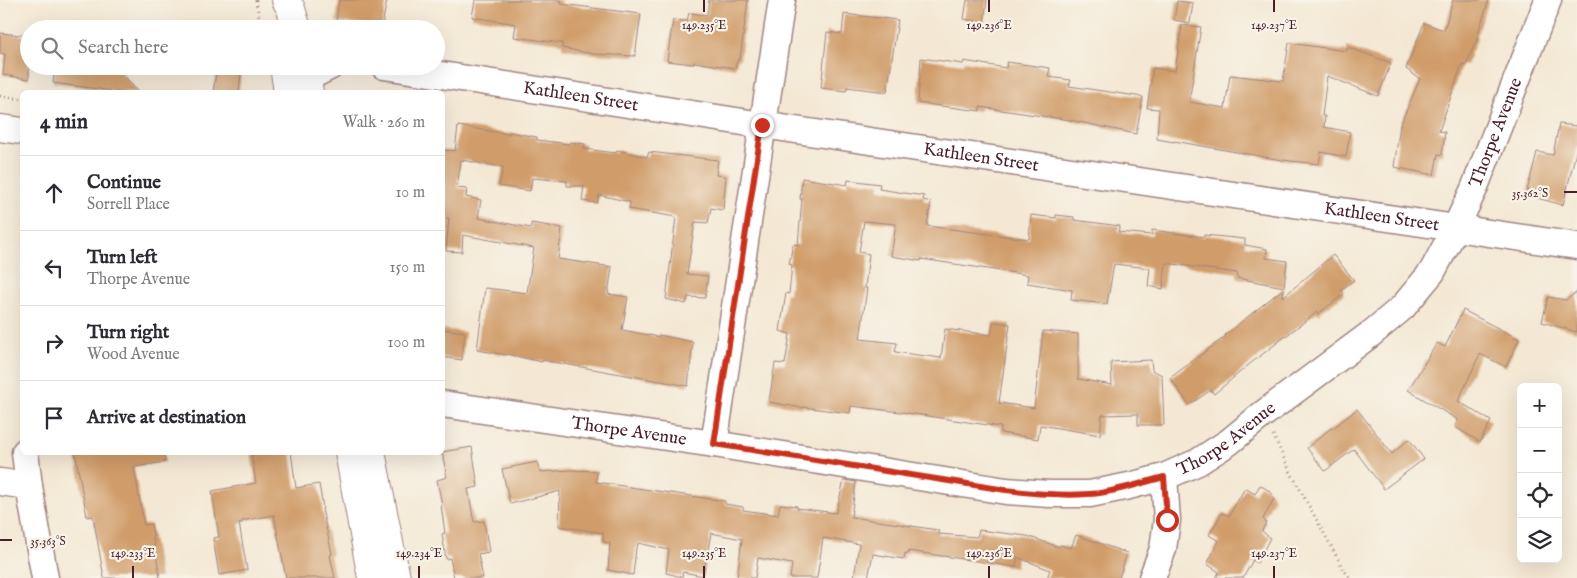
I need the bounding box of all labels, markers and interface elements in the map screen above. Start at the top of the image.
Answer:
text: 149.235°E [682,18,726,33]
text: 149.236°E [966,18,1012,33]
text: 149.237°E [1251,18,1297,33]
search box [20,20,445,75]
icon: search [38,34,66,62]
text: Search here [78,36,169,60]
street label: Thorpe Avenue [1464,75,1528,191]
street label: Kathleen Street [521,76,640,117]
text: 4 min [40,109,88,136]
text: Walk · 260 m [342,113,425,133]
route end [751,114,774,137]
street label: Kathleen Street [922,138,1040,177]
text: Continue [87,171,161,195]
icon: ahead [40,179,68,207]
text: 10 m [395,183,425,203]
text: 35.362°S [1512,186,1548,201]
text: Sorrell Place [87,195,170,215]
street label: Kathleen Street [1322,197,1441,237]
text: Turn left [87,246,158,270]
icon: left [40,254,68,282]
text: 150 m [390,258,425,278]
text: Thorpe Avenue [87,270,190,290]
text: Turn right [87,321,169,345]
icon: right [40,329,68,357]
text: 100 m [388,333,425,353]
text: Wood Avenue [87,345,180,365]
map controls [1517,383,1562,563]
button: + [1517,383,1562,428]
street label: Thorpe Avenue [1173,397,1280,481]
icon: arrive [40,404,68,432]
text: Arrive at destination [87,406,246,430]
street label: Thorpe Avenue [570,412,688,451]
button: − [1517,428,1562,473]
button: locate [1517,473,1562,518]
route start [1156,509,1179,532]
button: layers [1517,518,1562,563]
text: 35.363°S [30,534,66,549]
text: 149.233°E [111,546,155,561]
text: 149.234°E [396,546,442,561]
text: 149.235°E [682,546,726,561]
text: 149.236°E [966,546,1012,561]
text: 149.237°E [1251,546,1297,561]

